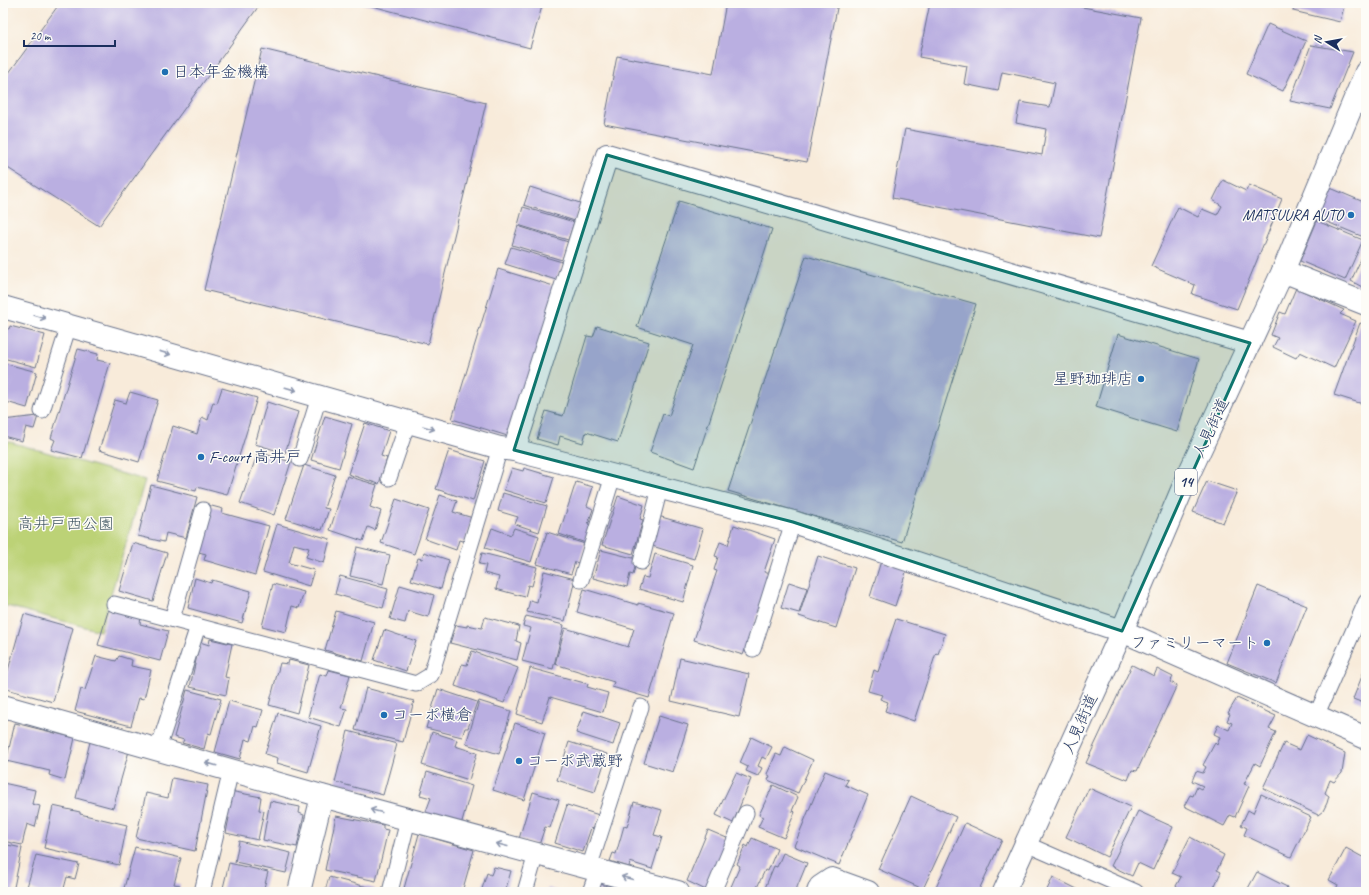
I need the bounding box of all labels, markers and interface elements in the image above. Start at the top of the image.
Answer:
scale bar [24,22,115,48]
north arrow [1307,22,1347,62]
text: 20 m [30,28,52,44]
text: N [1310,33,1325,45]
place label: 日本年金機構 [173,62,269,82]
marker: 日本年金機構 [160,67,170,77]
place label: MATSUURA AUTO [1242,205,1345,225]
marker: MATSUURA AUTO [1346,210,1356,220]
one-way arrow [34,314,47,321]
one-way arrow [159,350,172,357]
place label: 星野珈琲店 [1053,369,1133,389]
marker: 星野珈琲店 [1136,374,1146,384]
one-way arrow [284,386,297,393]
street label: 人見街道 [1188,395,1234,461]
one-way arrow [422,425,435,432]
place label: F-court 高井戸 [209,447,302,467]
marker: F-court 高井戸 [196,452,206,462]
road number: 14 [1175,469,1197,495]
park label: 高井戸西公園 [18,514,114,534]
place label: ファミリーマート [1131,633,1259,653]
marker: ファミリーマート [1262,638,1272,648]
street label: 人見街道 [1058,691,1102,757]
place label: コーポ横倉 [392,705,472,725]
marker: コーポ横倉 [379,710,389,720]
place label: コーポ武蔵野 [527,751,623,771]
marker: コーポ武蔵野 [514,756,524,766]
one-way arrow [204,760,217,768]
one-way arrow [370,807,383,814]
one-way arrow [495,841,508,848]
one-way arrow [621,874,634,881]

